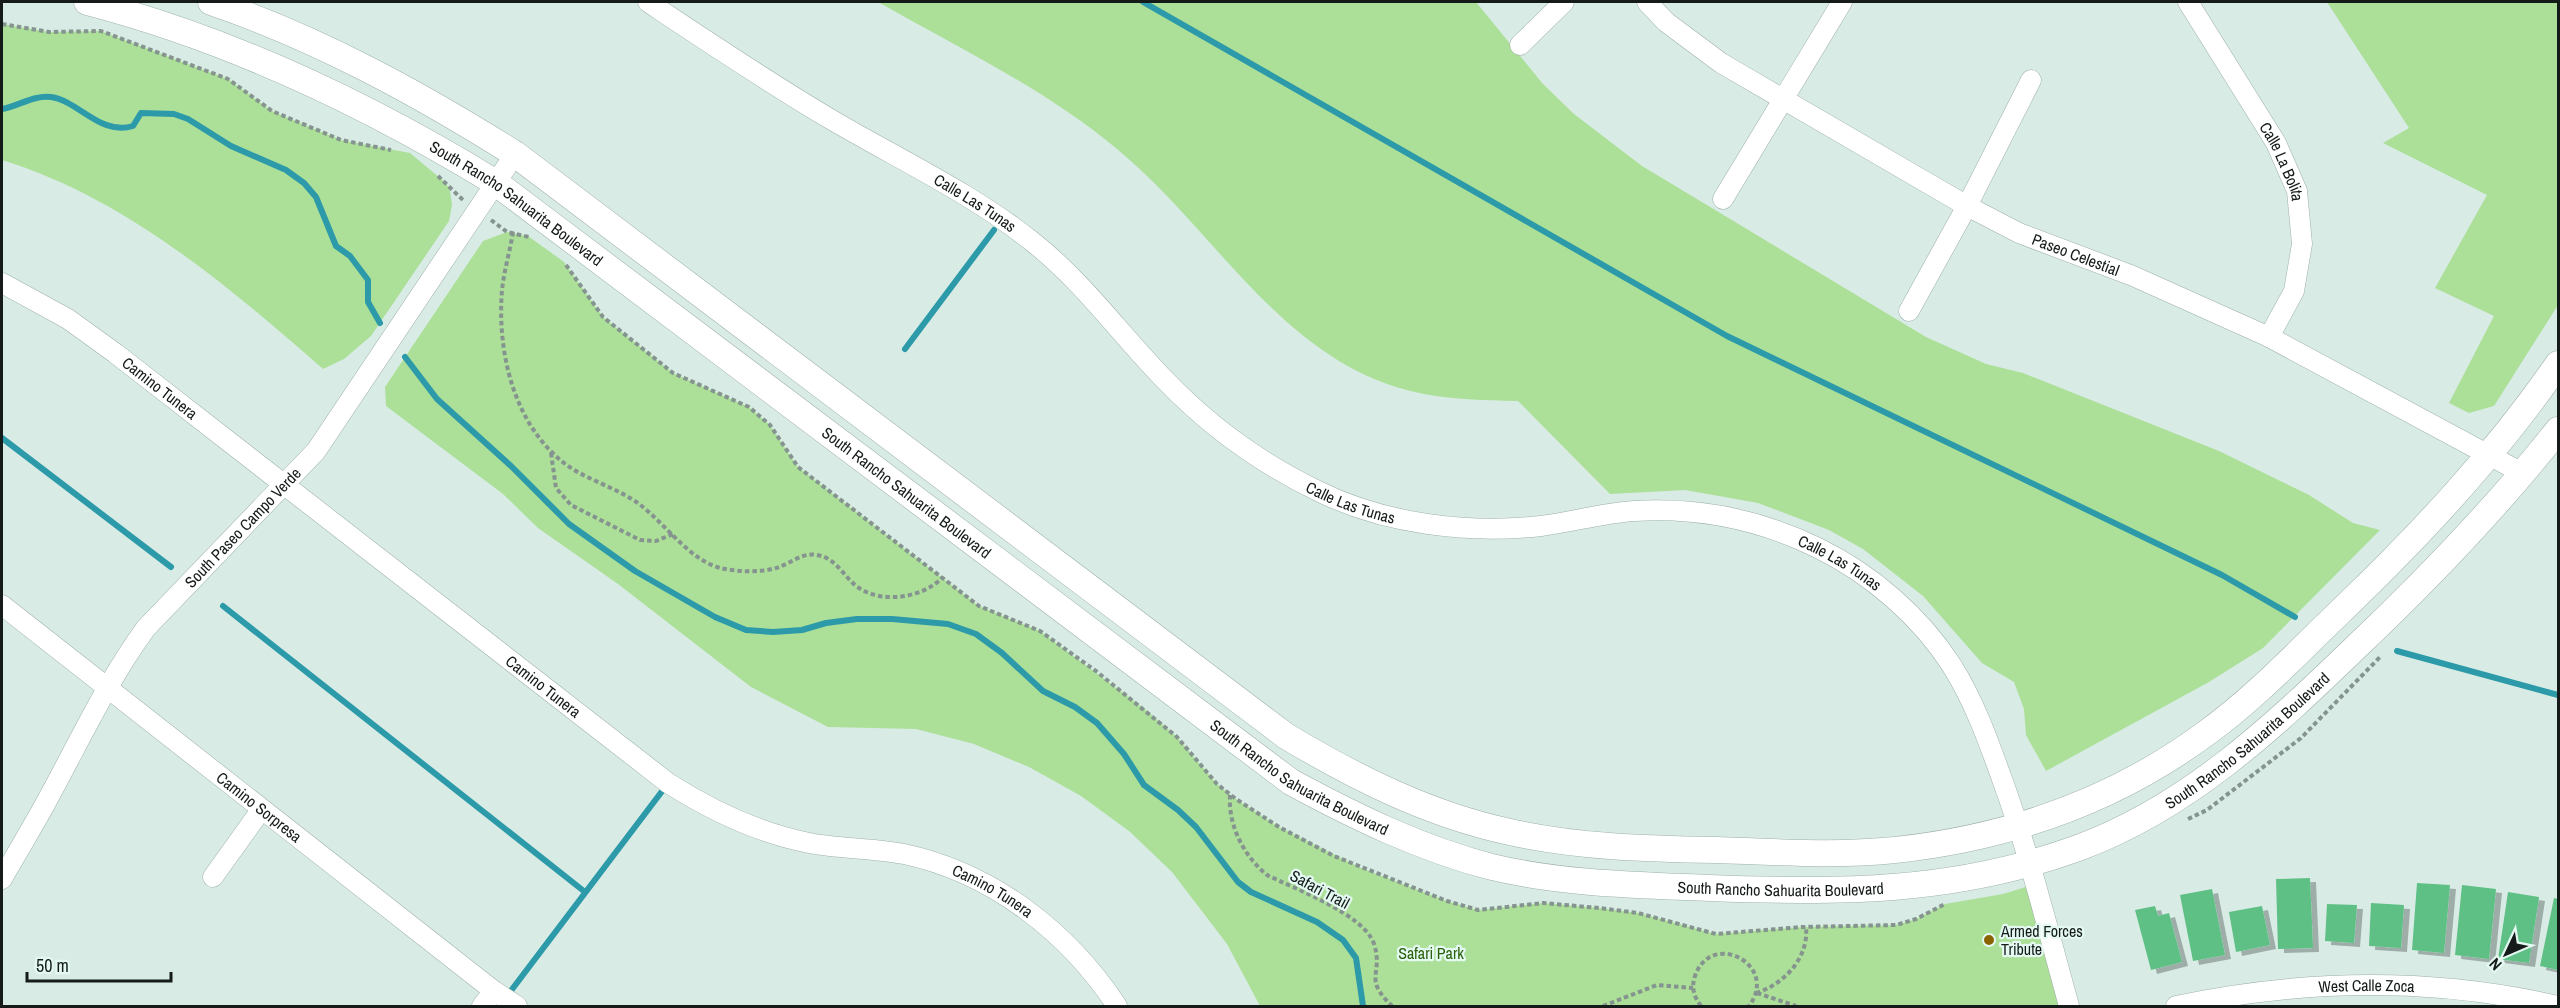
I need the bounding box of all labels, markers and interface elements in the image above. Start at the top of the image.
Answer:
street label: Calle La Bolita [2255,118,2309,203]
street label: South Rancho Sahuarita Boulevard [426,135,608,271]
street label: Calle Las Tunas [930,168,1021,237]
street label: Paseo Celestial [2029,228,2123,281]
street label: Camino Tunera [118,352,203,425]
street label: South Rancho Sahuarita Boulevard [817,421,996,563]
street label: South Paseo Campo Verde [180,462,306,592]
street label: Calle Las Tunas [1302,476,1397,529]
street label: Calle Las Tunas [1795,529,1886,596]
street label: Camino Tunera [501,650,586,723]
street label: South Rancho Sahuarita Boulevard [2161,667,2334,814]
street label: South Rancho Sahuarita Boulevard [1206,714,1392,840]
street label: Camino Sorpresa [212,766,307,848]
street label: Camino Tunera [949,859,1038,923]
street label: Safari Trail [1286,864,1354,914]
street label: South Rancho Sahuarita Boulevard [1677,876,1884,901]
place label: Armed Forces Tribute [2000,920,2083,960]
north arrow [2476,924,2536,984]
marker: Armed Forces Tribute [1982,933,1996,947]
park label: Safari Park [1398,942,1464,964]
scale bar [27,945,171,983]
text: 50 m [36,953,69,978]
text: N [2484,953,2506,975]
street label: West Calle Zoca [2318,974,2416,998]

